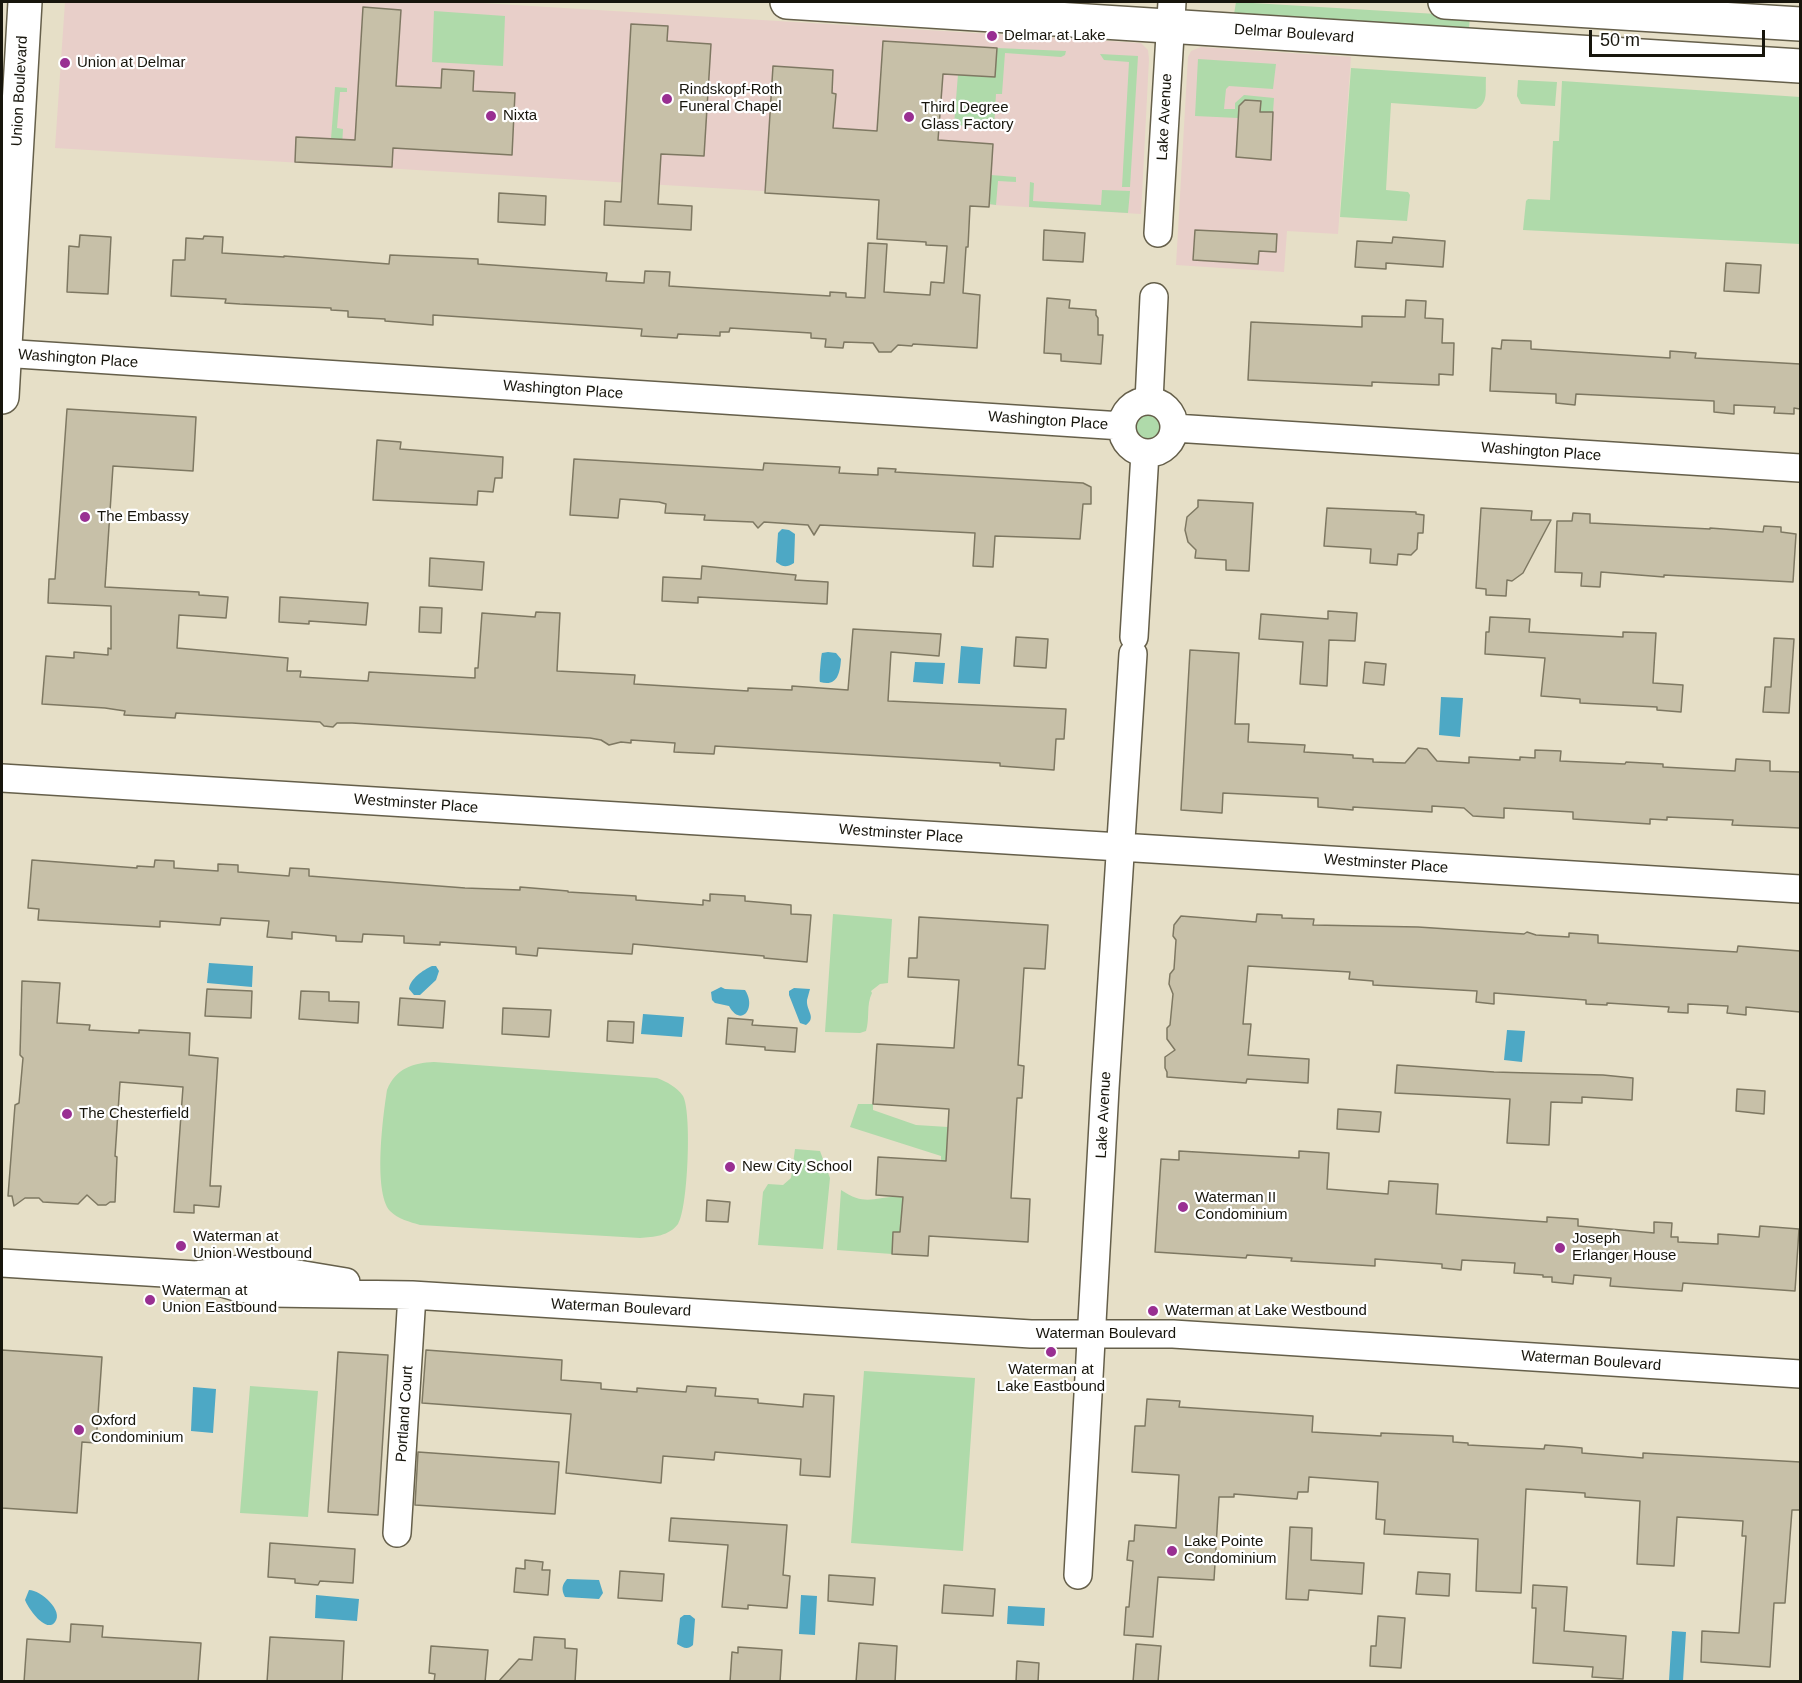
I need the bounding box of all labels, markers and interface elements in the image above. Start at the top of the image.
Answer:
scale bar [1592,18,1768,56]
street label: Delmar Boulevard [1233,21,1355,47]
place label: Delmar at Lake [1004,27,1106,45]
marker: Delmar at Lake [985,29,999,43]
text: 50 m [1600,30,1640,50]
street label: Union Boulevard [8,35,32,147]
place label: Union at Delmar [77,54,185,72]
marker: Union at Delmar [58,56,72,70]
street label: Lake Avenue [1154,73,1176,161]
place label: Rindskopf-Roth Funeral Chapel [679,81,782,116]
marker: Rindskopf-Roth Funeral Chapel [660,92,674,106]
place label: Third Degree Glass Factory [921,99,1014,134]
place label: Nixta [503,107,537,125]
marker: Nixta [484,109,498,123]
marker: Third Degree Glass Factory [902,110,916,124]
street label: Washington Place [17,346,139,372]
street label: Washington Place [502,377,624,403]
street label: Washington Place [987,408,1109,434]
street label: Washington Place [1480,439,1602,465]
place label: The Embassy [97,508,189,526]
marker: The Embassy [78,510,92,524]
street label: Westminster Place [353,791,479,817]
street label: Westminster Place [838,821,964,847]
street label: Westminster Place [1323,851,1449,877]
street label: Lake Avenue [1093,1071,1115,1159]
place label: The Chesterfield [79,1105,189,1123]
marker: The Chesterfield [60,1107,74,1121]
place label: New City School [742,1158,852,1176]
marker: New City School [723,1160,737,1174]
place label: Waterman II Condominium [1195,1189,1288,1224]
marker: Waterman II Condominium [1176,1200,1190,1214]
place label: Waterman at Union Westbound [193,1228,312,1263]
place label: Joseph Erlanger House [1572,1230,1676,1265]
marker: Waterman at Union Westbound [174,1239,188,1253]
marker: Joseph Erlanger House [1553,1241,1567,1255]
place label: Waterman at Union Eastbound [162,1282,277,1317]
marker: Waterman at Union Eastbound [143,1293,157,1307]
street label: Waterman Boulevard [550,1295,692,1321]
place label: Waterman at Lake Westbound [1165,1302,1367,1320]
marker: Waterman at Lake Westbound [1146,1304,1160,1318]
street label: Waterman Boulevard [1036,1325,1176,1343]
marker: Waterman at Lake Eastbound [1044,1345,1058,1359]
street label: Waterman Boulevard [1520,1347,1662,1375]
place label: Waterman at Lake Eastbound [997,1361,1105,1396]
street label: Portland Court [393,1365,417,1463]
place label: Oxford Condominium [91,1412,184,1447]
marker: Oxford Condominium [72,1423,86,1437]
place label: Lake Pointe Condominium [1184,1533,1277,1568]
marker: Lake Pointe Condominium [1165,1544,1179,1558]

